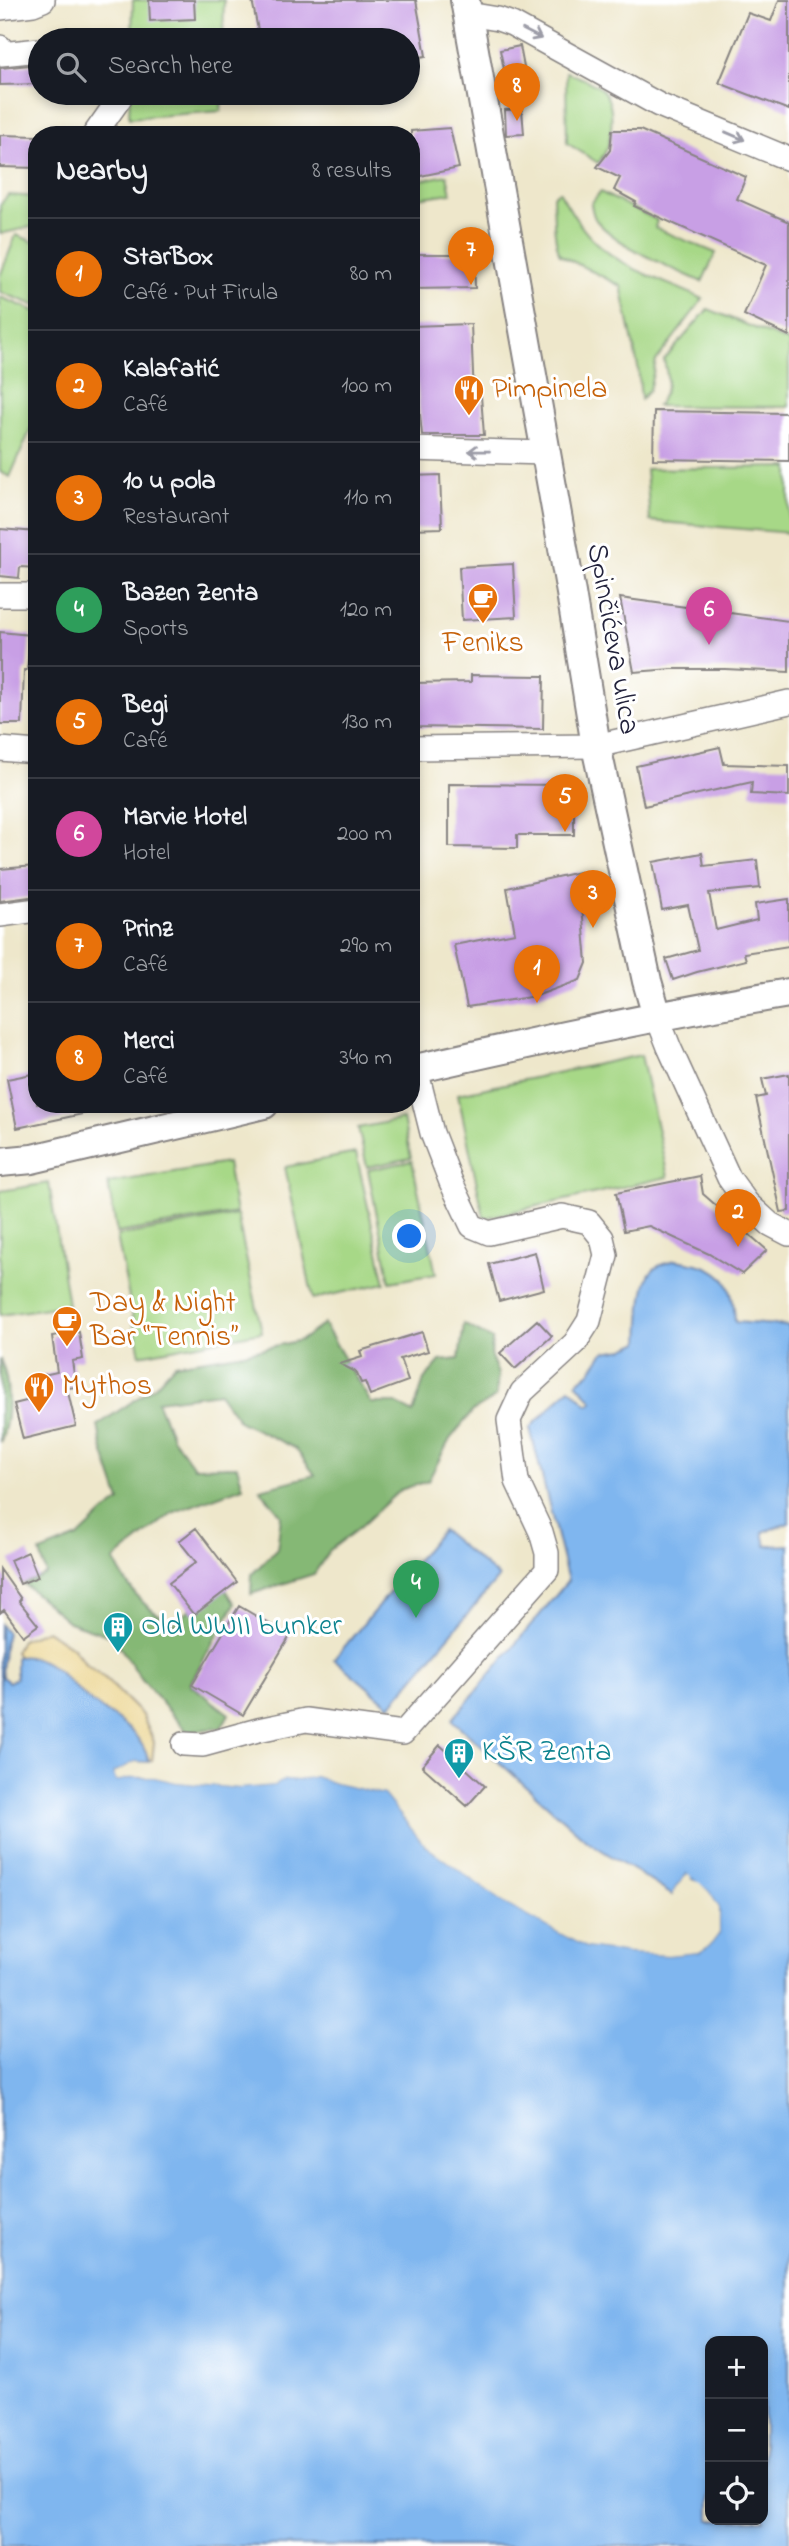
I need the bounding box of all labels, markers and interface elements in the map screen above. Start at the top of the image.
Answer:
search box [28,28,420,105]
one-way arrow [521,28,542,42]
icon: search [52,48,90,86]
text: Search here [108,48,233,86]
pin: 8 [494,63,540,121]
one-way arrow [724,130,745,143]
text: Nearby [56,150,148,194]
text: 8 results [312,155,392,188]
pin: 7 [448,227,494,285]
text: StarBox [123,239,213,277]
text: 1 [75,258,83,291]
text: 80 m [350,258,392,291]
text: Café · Put Firula [123,277,278,310]
text: Kalafatić [123,351,219,389]
place label: Pimpinela [492,368,607,412]
text: 2 [73,370,85,403]
text: 100 m [341,370,392,403]
restaurant icon: Pimpinela [452,373,486,417]
text: Café [123,389,168,422]
one-way arrow [468,444,491,458]
text: 10 u pola [123,463,216,501]
text: 3 [74,482,84,515]
text: 110 m [344,482,392,515]
text: Restaurant [123,501,230,534]
street label: Spinčićeva ulica [574,540,650,738]
text: Bazen Zenta [123,575,258,613]
cafe icon: Feniks [466,581,500,625]
pin: 6 [686,587,732,645]
text: 4 [74,594,84,627]
text: 120 m [340,594,392,627]
text: Sports [123,613,189,646]
place label: Feniks [441,622,524,666]
text: Begi [123,687,169,725]
text: 5 [72,706,86,739]
text: 130 m [342,706,392,739]
text: Café [123,725,168,758]
pin: 5 [542,774,588,832]
text: Marvie Hotel [123,799,247,837]
text: 6 [74,818,84,851]
text: 200 m [337,818,392,851]
text: Hotel [123,837,170,870]
pin: 3 [570,870,616,928]
text: Prinz [123,911,173,949]
text: 7 [74,930,84,963]
text: 290 m [340,930,392,963]
pin: 1 [514,945,560,1003]
text: Café [123,949,168,982]
text: Merci [123,1023,175,1061]
text: 8 [75,1042,83,1075]
text: 340 m [339,1042,392,1075]
text: Café [123,1061,168,1094]
pin: 2 [715,1189,761,1247]
your location [392,1219,426,1253]
place label: Day & Night Bar “Tennis” [89,1282,238,1360]
cafe icon: Day & Night Bar “Tennis” [50,1304,84,1348]
place label: Mythos [62,1365,152,1409]
restaurant icon: Mythos [22,1370,56,1414]
pin: 4 [393,1560,439,1618]
place label: Old WWII bunker [141,1605,342,1649]
building icon: Old WWII bunker [101,1610,135,1654]
place label: KŠR Zenta [482,1731,611,1775]
building icon: KŠR Zenta [442,1736,476,1780]
map controls [705,2336,768,2525]
button: + [705,2336,768,2399]
button: − [705,2399,768,2462]
button: locate [705,2462,768,2525]

